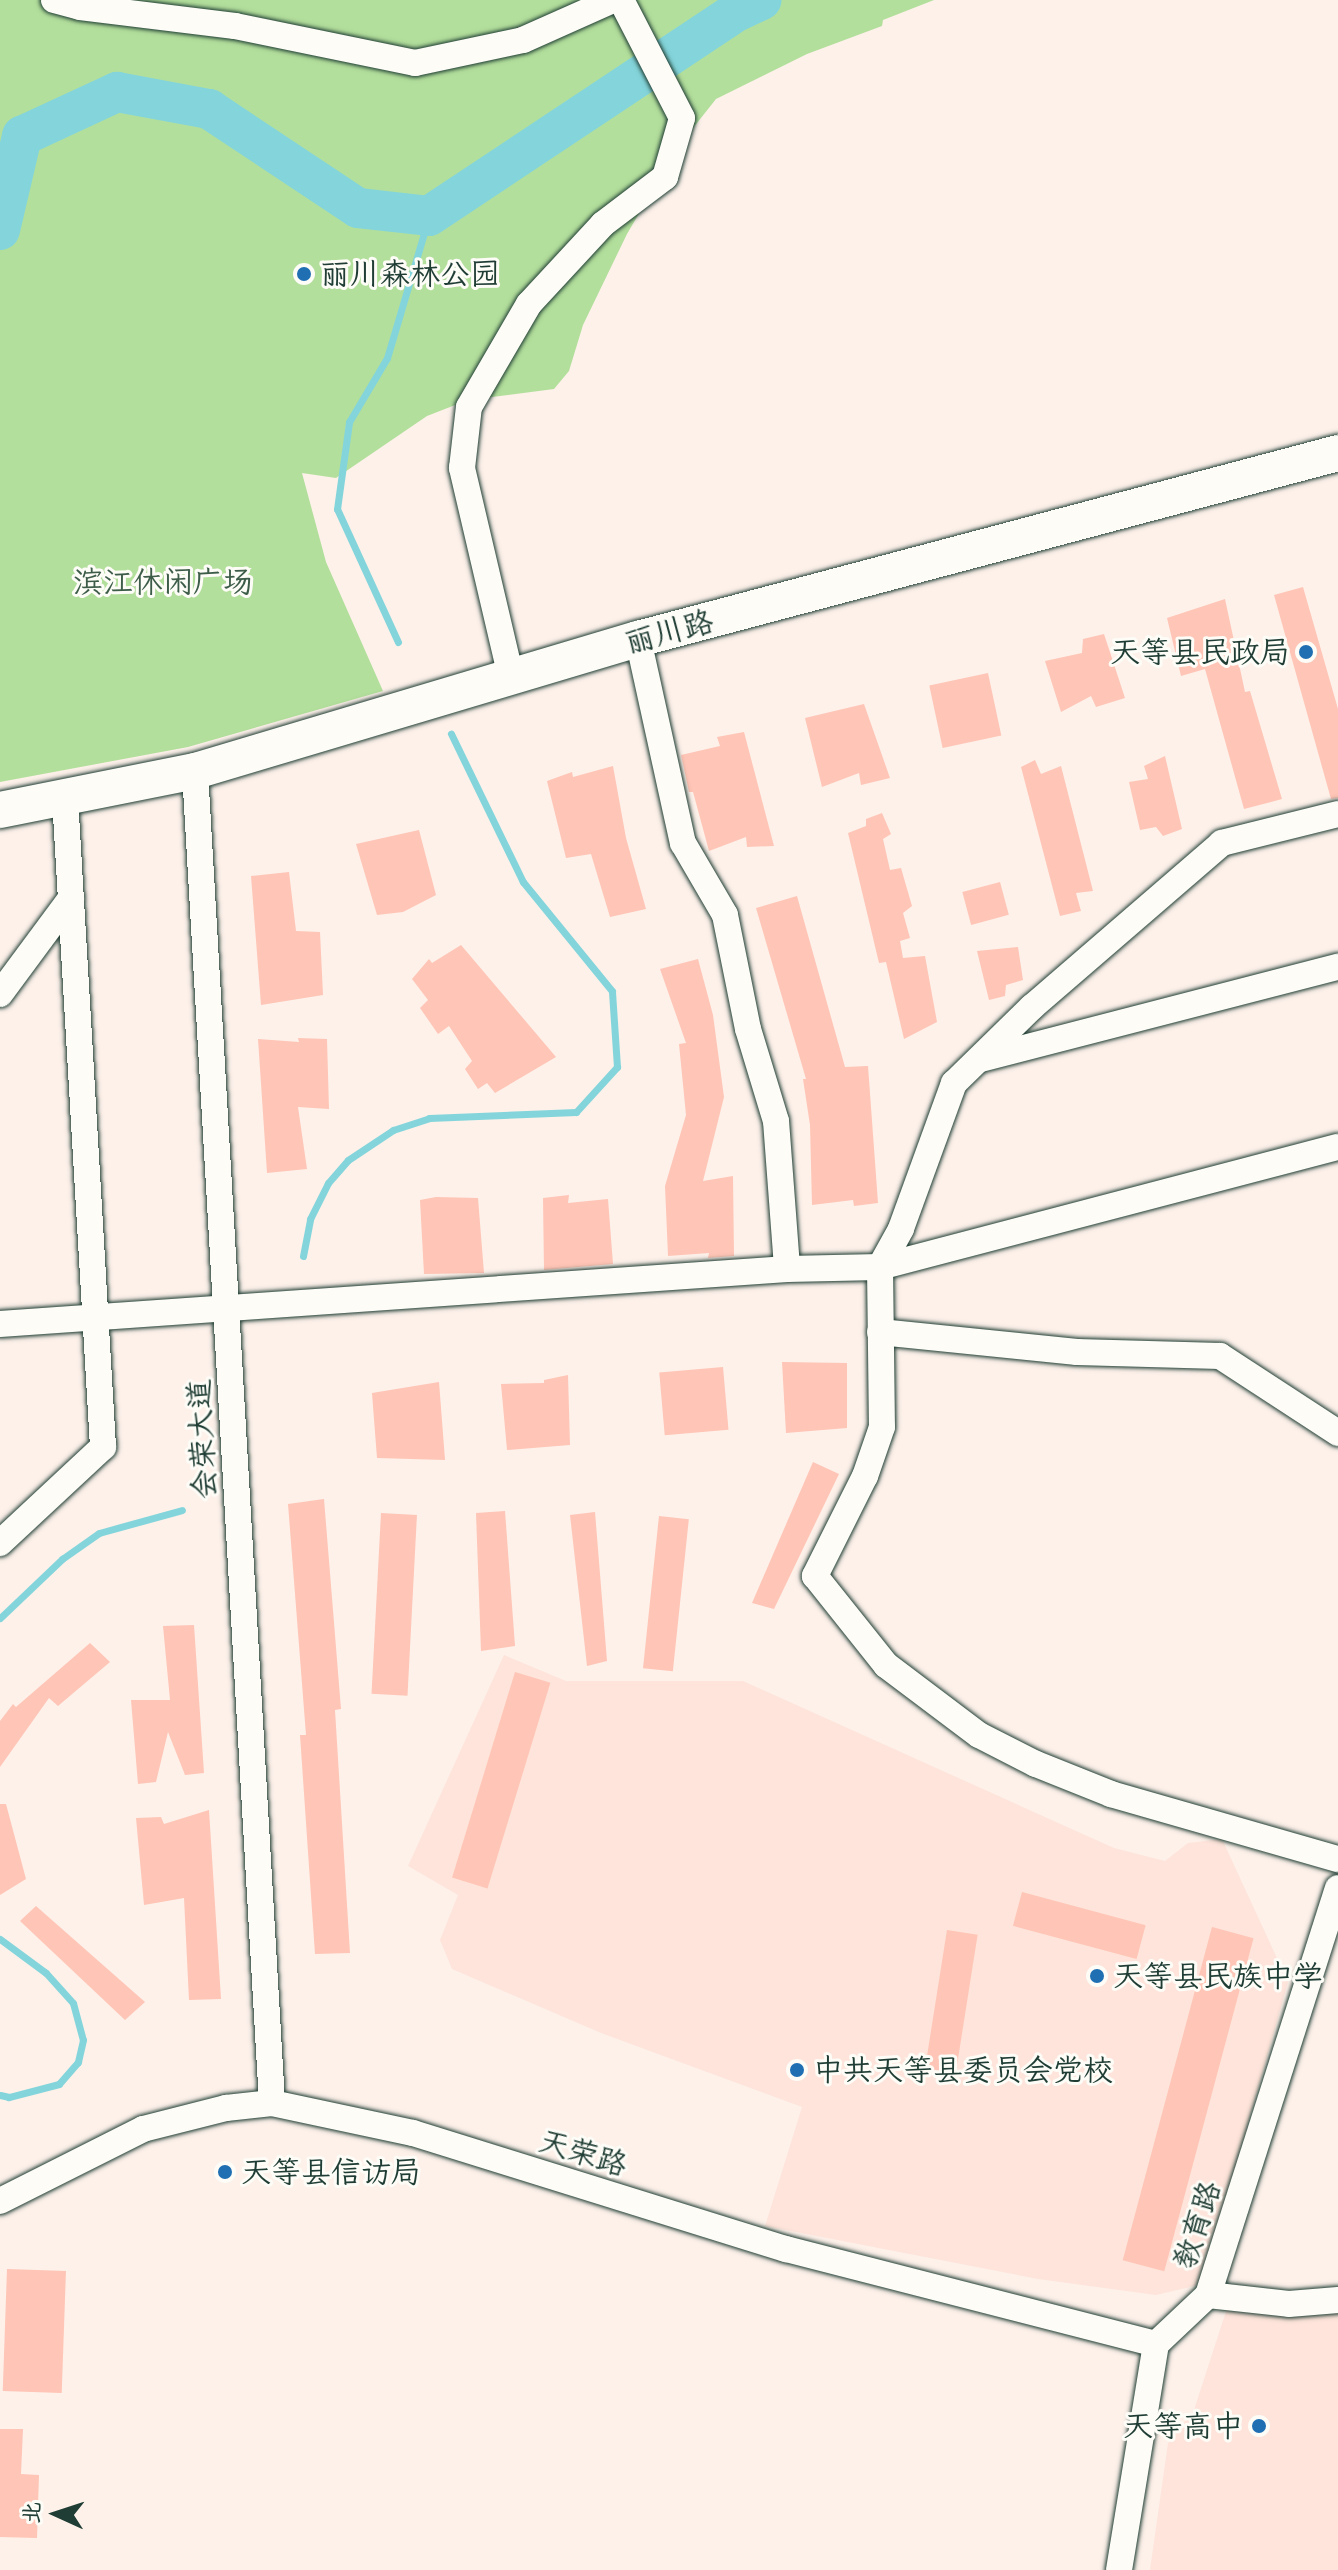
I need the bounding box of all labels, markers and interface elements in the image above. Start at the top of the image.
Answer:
place label: 丽川森林公园 [320,256,500,292]
marker: 丽川森林公园 [295,265,313,283]
park label: 滨江休闲广场 [73,564,253,600]
street label: 丽川路 [621,603,717,661]
place label: 天等县民政局 [1110,634,1290,670]
marker: 天等县民政局 [1297,643,1315,661]
street label: 会荣大道 [181,1378,223,1500]
place label: 天等县民族中学 [1113,1958,1323,1994]
marker: 天等县民族中学 [1088,1967,1106,1985]
place label: 中共天等县委员会党校 [813,2052,1113,2088]
marker: 中共天等县委员会党校 [788,2061,806,2079]
street label: 天荣路 [535,2123,631,2183]
place label: 天等县信访局 [241,2154,421,2190]
marker: 天等县信访局 [216,2163,234,2181]
street label: 教育路 [1166,2177,1228,2273]
place label: 天等高中 [1123,2408,1243,2444]
marker: 天等高中 [1250,2417,1268,2435]
north arrow [16,2474,96,2554]
text: 北 [17,2501,46,2524]

